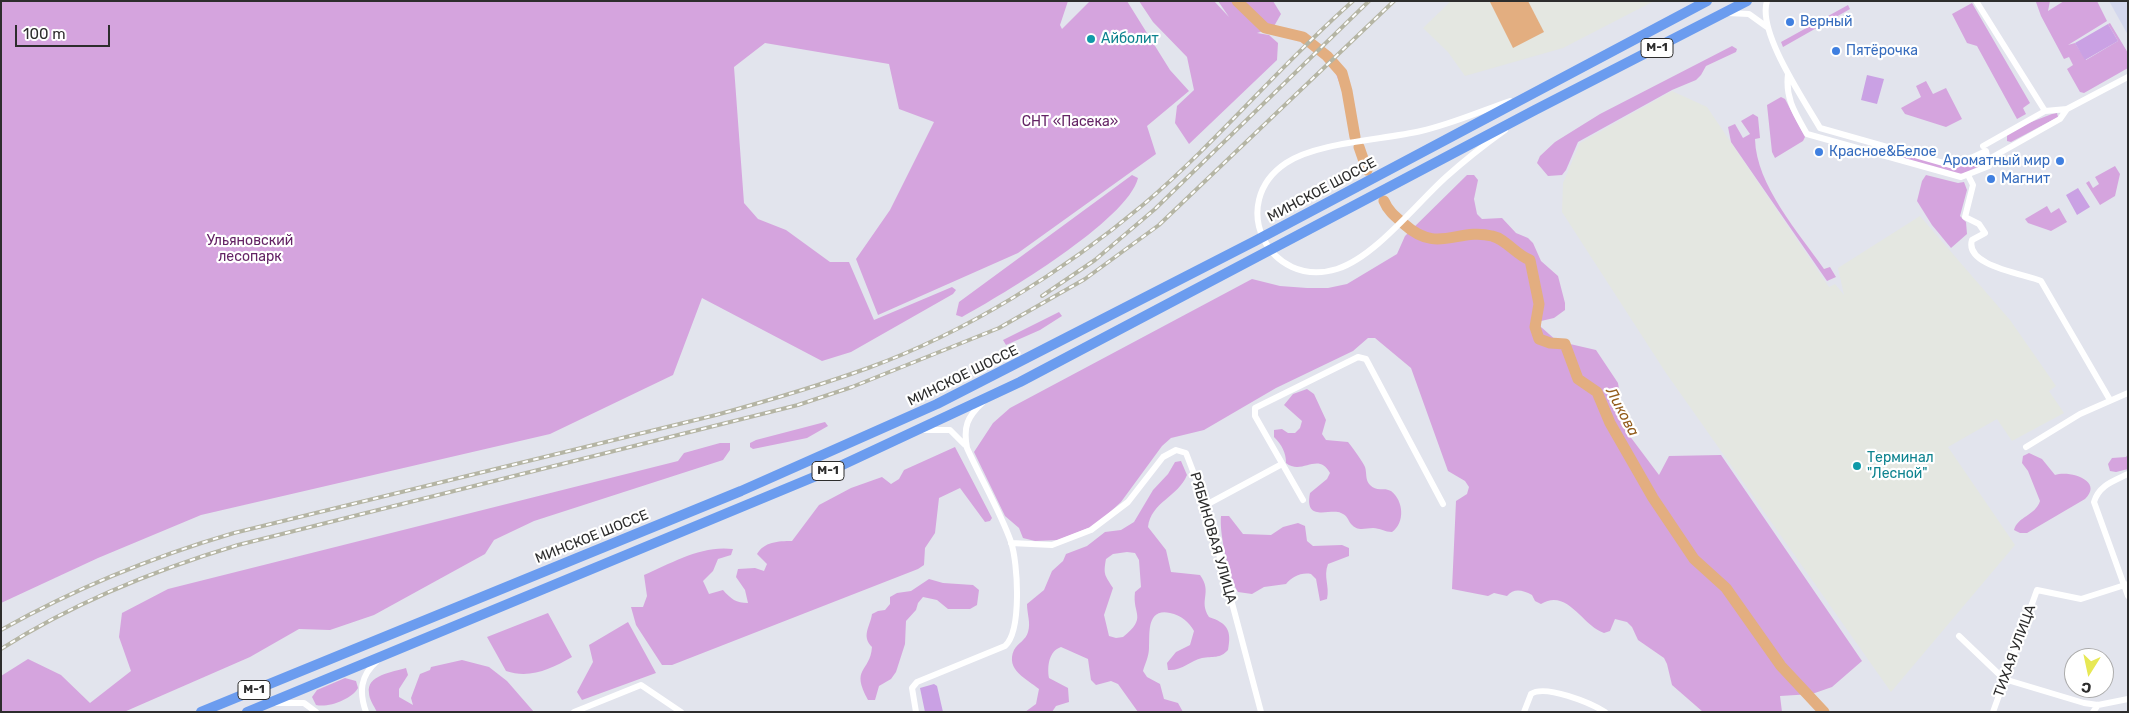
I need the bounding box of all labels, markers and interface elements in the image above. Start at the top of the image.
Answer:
place label: Верный [1800,14,1852,30]
scale bar [18,15,112,47]
marker: Верный [1784,16,1796,28]
text: 100 m [23,25,65,43]
place label: Айболит [1101,31,1159,47]
marker: Айболит [1085,33,1097,45]
road number: М-1 [1641,38,1673,58]
place label: Пятёрочка [1846,43,1918,59]
marker: Пятёрочка [1830,45,1842,57]
park label: СНТ «Пасека» [1022,114,1118,130]
place label: Красное&Белое [1829,144,1937,160]
marker: Красное&Белое [1813,146,1825,158]
place label: Ароматный мир [1943,153,2050,169]
street label: МИНСКОЕ ШОССЕ [1265,154,1379,226]
marker: Ароматный мир [2054,155,2066,167]
place label: Магнит [2001,171,2050,187]
marker: Магнит [1985,173,1997,185]
park label: Ульяновский лесопарк [207,233,293,266]
street label: МИНСКОЕ ШОССЕ [905,342,1021,410]
water label: Ликова [1602,384,1642,440]
place label: Терминал "Лесной" [1867,450,1934,482]
marker: Терминал "Лесной" [1851,460,1863,472]
road number: М-1 [812,462,844,481]
street label: РЯБИНОВАЯ УЛИЦА [1186,470,1240,606]
street label: МИНСКОЕ ШОССЕ [533,507,651,567]
street label: ТИХАЯ УЛИЦА [1990,602,2040,700]
north arrow [2064,648,2114,698]
text: С [2080,678,2093,697]
road number: М-1 [238,680,270,700]

